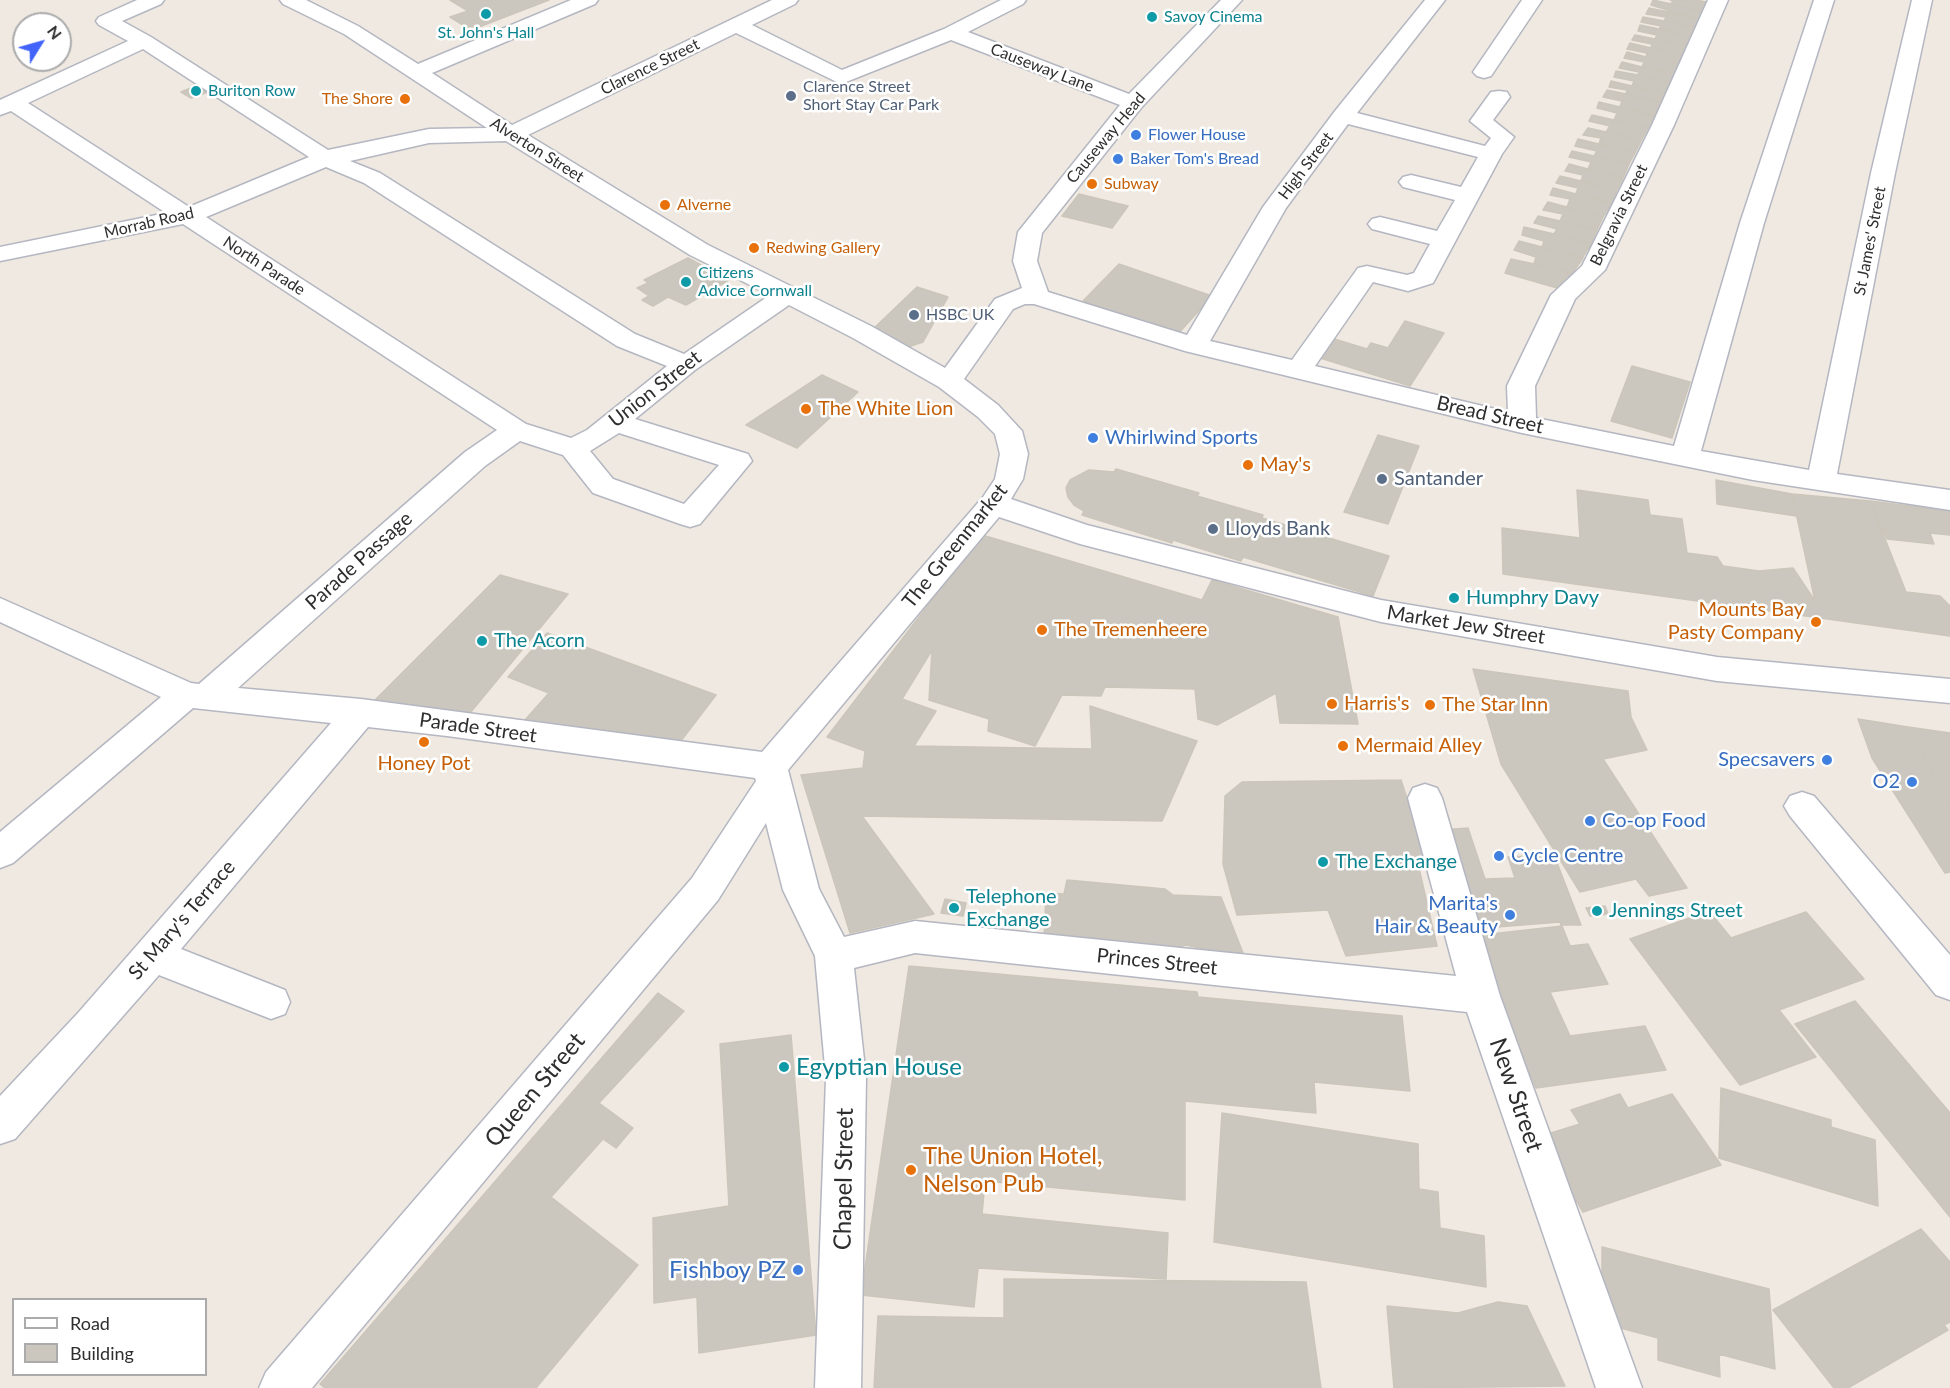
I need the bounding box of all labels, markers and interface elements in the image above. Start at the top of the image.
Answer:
marker: St. John's Hall [479,7,493,21]
place label: Savoy Cinema [1164,7,1263,27]
marker: Savoy Cinema [1145,10,1159,24]
north arrow [12,12,72,72]
text: N [44,21,66,43]
place label: St. John's Hall [438,23,534,43]
street label: Clarence Street [598,35,702,99]
street label: Causeway Lane [988,40,1096,96]
place label: Clarence Street Short Stay Car Park [803,77,939,115]
place label: Buriton Row [208,81,296,101]
marker: Buriton Row [189,84,203,98]
place label: The Shore [322,89,393,109]
marker: Clarence Street Short Stay Car Park [784,89,798,103]
street label: Causeway Head [1062,89,1150,187]
marker: The Shore [398,92,412,106]
street label: Alverton Street [487,114,587,186]
place label: Flower House [1148,125,1246,145]
marker: Flower House [1129,128,1143,142]
street label: High Street [1274,129,1338,203]
place label: Baker Tom's Bread [1130,149,1259,169]
marker: Baker Tom's Bread [1111,152,1125,166]
street label: Belgravia Street [1586,161,1652,269]
place label: Subway [1104,174,1159,194]
marker: Subway [1085,177,1099,191]
street label: St James' Street [1850,185,1890,297]
place label: Alverne [677,195,731,215]
marker: Alverne [658,198,672,212]
street label: Morrab Road [102,203,196,243]
street label: North Parade [219,232,309,300]
place label: Redwing Gallery [766,238,880,258]
marker: Redwing Gallery [747,241,761,255]
place label: Citizens Advice Cornwall [698,263,812,301]
marker: Citizens Advice Cornwall [679,275,693,289]
place label: HSBC UK [926,305,994,325]
marker: HSBC UK [907,308,921,322]
street label: Union Street [604,345,706,433]
street label: Bread Street [1434,391,1546,439]
place label: The White Lion [818,397,953,421]
marker: The White Lion [799,402,813,416]
place label: Whirlwind Sports [1105,426,1258,450]
marker: Whirlwind Sports [1086,431,1100,445]
place label: May's [1260,453,1311,477]
marker: May's [1241,458,1255,472]
place label: Santander [1394,467,1483,491]
marker: Santander [1375,472,1389,486]
street label: The Greenmarket [898,479,1012,613]
street label: Parade Passage [301,507,417,615]
place label: Lloyds Bank [1225,517,1330,541]
marker: Lloyds Bank [1206,522,1220,536]
place label: Humphry Davy [1466,586,1599,610]
marker: Humphry Davy [1447,591,1461,605]
place label: Mounts Bay Pasty Company [1668,598,1804,645]
street label: Market Jew Street [1385,601,1547,649]
marker: Mounts Bay Pasty Company [1809,615,1823,629]
place label: The Tremenheere [1054,618,1207,642]
marker: The Tremenheere [1035,623,1049,637]
place label: The Acorn [494,629,585,653]
marker: The Acorn [475,634,489,648]
place label: Harris's [1344,692,1409,716]
place label: The Star Inn [1442,693,1548,717]
marker: Harris's [1325,697,1339,711]
marker: The Star Inn [1423,698,1437,712]
street label: Parade Street [418,708,538,748]
place label: Mermaid Alley [1355,734,1482,758]
marker: Honey Pot [417,735,431,749]
marker: Mermaid Alley [1336,739,1350,753]
place label: Specsavers [1718,748,1815,772]
place label: Honey Pot [378,752,470,776]
marker: Specsavers [1820,753,1834,767]
place label: O2 [1872,770,1900,794]
marker: O2 [1905,775,1919,789]
place label: Co-op Food [1602,809,1706,833]
marker: Co-op Food [1583,814,1597,828]
place label: Cycle Centre [1511,844,1623,868]
marker: Cycle Centre [1492,849,1506,863]
place label: The Exchange [1335,850,1457,874]
street label: St Mary's Terrace [124,855,240,985]
marker: The Exchange [1316,855,1330,869]
place label: Telephone Exchange [966,885,1057,932]
place label: Marita's Hair & Beauty [1375,892,1498,939]
place label: Jennings Street [1609,899,1743,923]
marker: Telephone Exchange [947,901,961,915]
marker: Jennings Street [1590,904,1604,918]
marker: Marita's Hair & Beauty [1503,908,1517,922]
street label: Princes Street [1095,944,1219,980]
street label: Queen Street [479,1027,591,1153]
street label: New Street [1483,1034,1549,1156]
place label: Egyptian House [796,1053,962,1081]
marker: Egyptian House [777,1060,791,1074]
street label: Chapel Street [828,1108,860,1250]
place label: The Union Hotel, Nelson Pub [923,1142,1102,1198]
marker: The Union Hotel, Nelson Pub [904,1163,918,1177]
place label: Fishboy PZ [669,1256,786,1284]
marker: Fishboy PZ [791,1263,805,1277]
legend [12,1298,207,1376]
text: Road [70,1312,110,1334]
text: Building [70,1342,134,1364]

